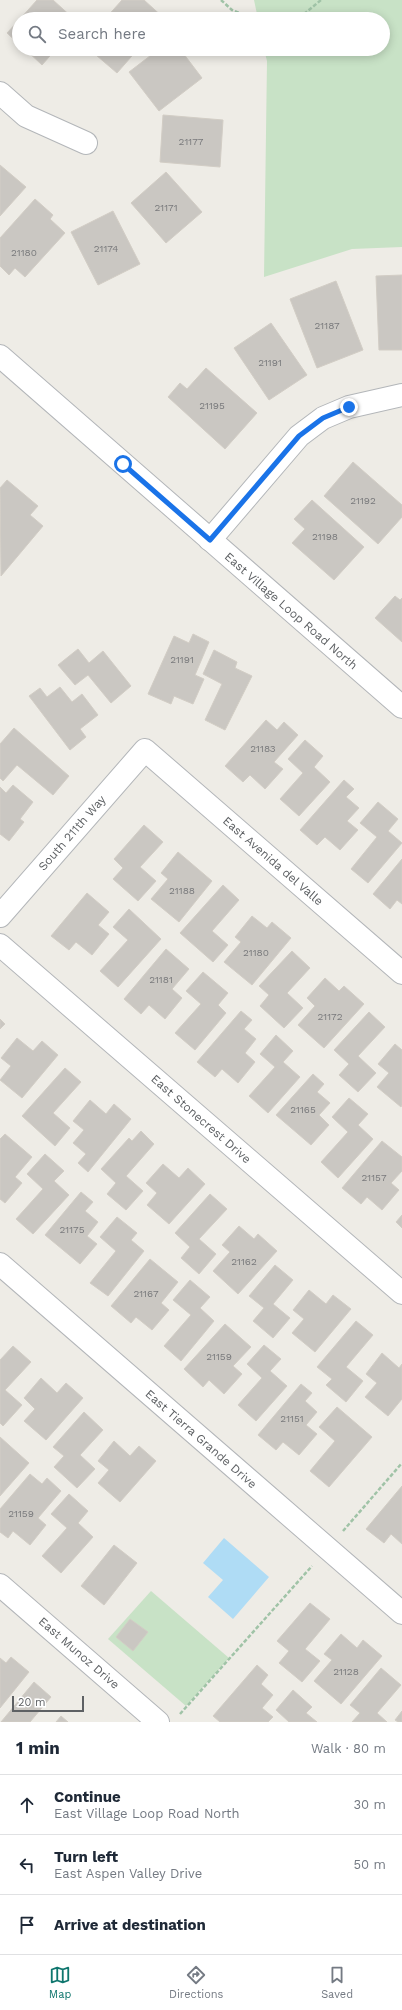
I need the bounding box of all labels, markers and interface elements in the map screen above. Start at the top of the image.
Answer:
search box [12,12,390,56]
icon: search [26,23,48,45]
text: Search here [58,25,146,43]
house number: 21177 [179,136,204,147]
house number: 21171 [154,202,178,213]
house number: 21174 [94,243,118,254]
house number: 21180 [11,247,37,258]
house number: 21187 [315,320,340,331]
house number: 21191 [258,357,282,368]
route end [340,398,358,416]
house number: 21195 [199,400,225,411]
route start [114,455,132,473]
house number: 21192 [350,495,376,506]
house number: 21198 [312,531,338,542]
street label: East Village Loop Road North [222,550,360,672]
house number: 21191 [170,654,194,665]
house number: 21183 [250,743,276,754]
street label: South 211th Way [36,792,109,874]
street label: East Avenida del Valle [220,814,326,908]
house number: 21188 [169,885,195,896]
house number: 21180 [243,947,269,958]
house number: 21181 [149,974,173,985]
house number: 21172 [317,1011,343,1022]
street label: East Stonecrest Drive [148,1072,254,1166]
house number: 21165 [290,1104,316,1115]
house number: 21157 [361,1172,387,1183]
house number: 21175 [59,1224,85,1235]
house number: 21162 [231,1256,257,1267]
house number: 21167 [133,1288,159,1299]
house number: 21159 [206,1351,232,1362]
street label: East Tierra Grande Drive [142,1387,260,1491]
house number: 21151 [280,1413,304,1424]
house number: 21159 [8,1508,34,1519]
street label: East Munoz Drive [36,1614,122,1692]
house number: 21128 [333,1666,359,1677]
scale bar [12,1694,84,1713]
text: 20 m [18,1696,46,1709]
text: 1 min [16,1738,60,1758]
text: Walk · 80 m [311,1741,386,1756]
text: Continue [54,1788,121,1806]
icon: ahead [16,1794,38,1816]
text: 30 m [354,1797,386,1812]
text: East Village Loop Road North [54,1806,240,1821]
text: Turn left [54,1848,118,1866]
icon: left [16,1854,38,1876]
text: 50 m [354,1857,386,1872]
text: East Aspen Valley Drive [54,1866,202,1881]
icon: arrive [16,1914,38,1936]
text: Arrive at destination [54,1916,206,1934]
tab: Map [49,1964,71,2001]
tab: Directions [169,1964,223,2001]
tab: Saved [321,1964,353,2001]

